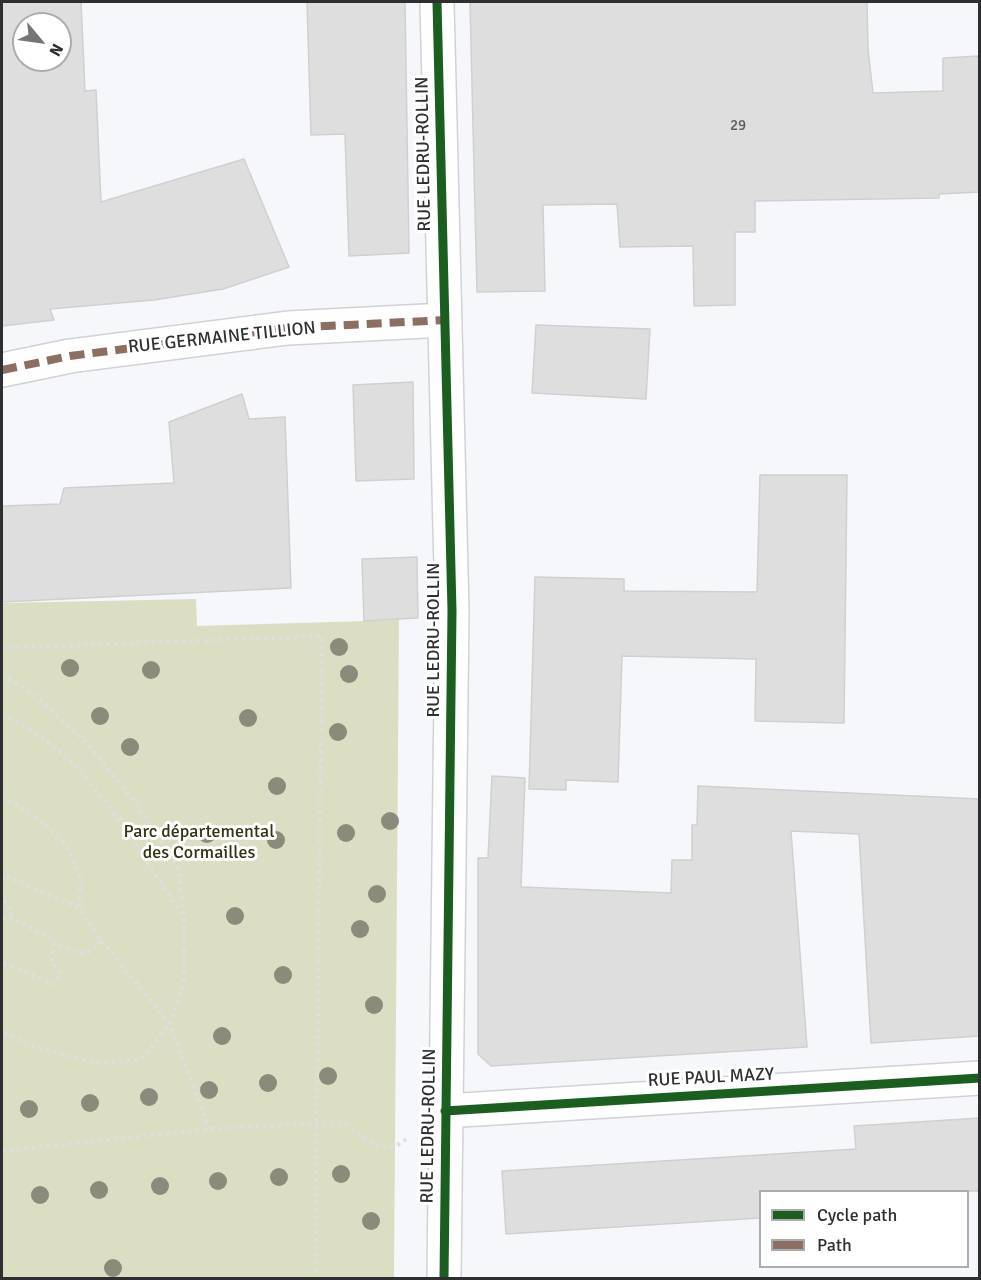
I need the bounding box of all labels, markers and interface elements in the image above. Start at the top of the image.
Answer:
north arrow [12,12,72,72]
text: N [45,40,67,59]
street label: RUE LEDRU-ROLLIN [412,76,436,232]
house number: 29 [730,117,746,135]
street label: RUE GERMAINE TILLION [127,317,317,359]
street label: RUE LEDRU-ROLLIN [423,562,445,718]
park label: Parc départemental des Cormailles [124,821,274,864]
street label: RUE LEDRU-ROLLIN [417,1048,441,1204]
street label: RUE PAUL MAZY [647,1064,775,1092]
legend [759,1190,969,1268]
text: Cycle path [817,1204,897,1226]
text: Path [817,1234,852,1256]

